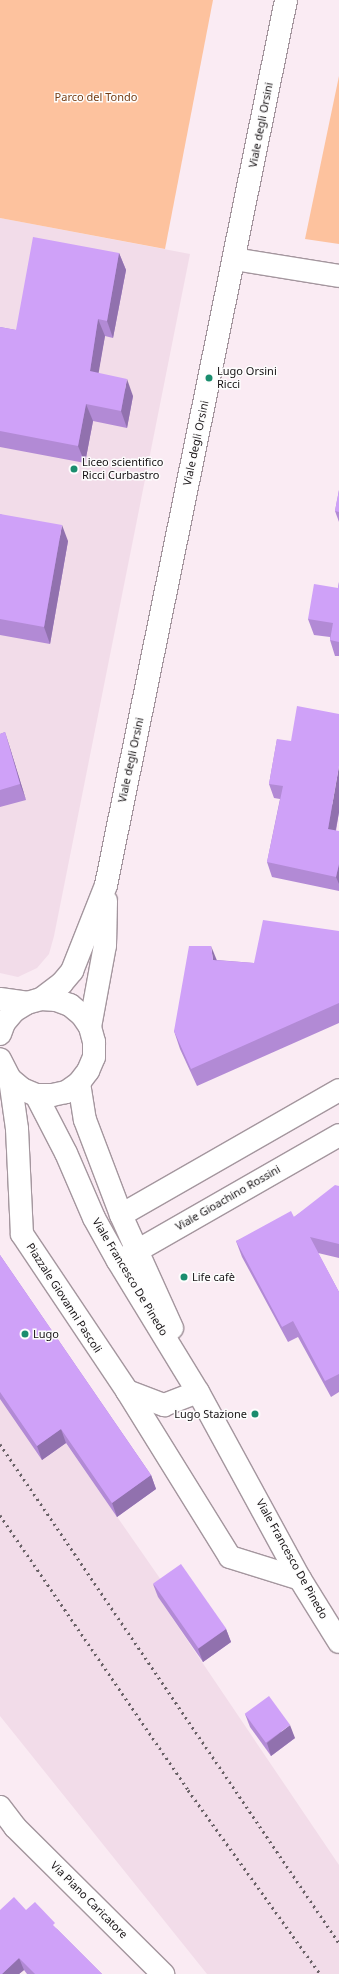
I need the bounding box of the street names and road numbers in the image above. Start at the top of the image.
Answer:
street label: Viale degli Orsini [246,81,276,169]
street label: Viale degli Orsini [181,399,211,487]
street label: Viale degli Orsini [116,716,146,804]
street label: Viale Gioachino Rossini [173,1163,283,1233]
street label: Viale Francesco De Pinedo [90,1216,170,1338]
street label: Piazzale Giovanni Pascoli [24,1241,104,1355]
street label: Viale Francesco De Pinedo [253,1497,331,1621]
street label: Via Piano Caricatore [48,1859,130,1941]

